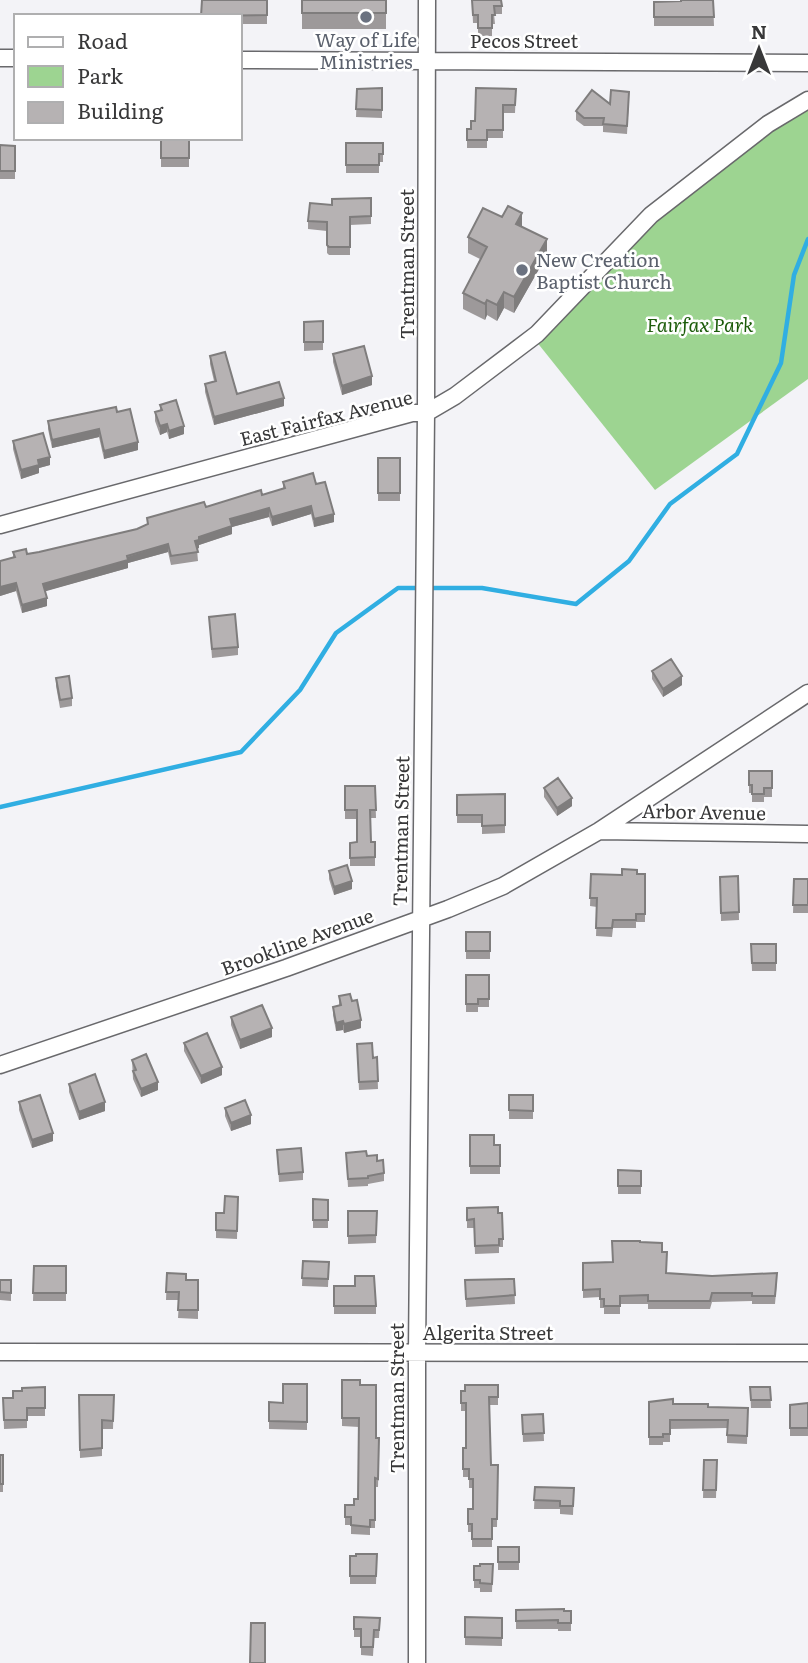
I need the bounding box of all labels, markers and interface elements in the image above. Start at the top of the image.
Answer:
marker: Way of Life Ministries [358,9,374,25]
legend [14,14,242,140]
north arrow [724,14,794,84]
text: N [751,17,767,45]
text: Road [77,24,128,55]
place label: Way of Life Ministries [315,25,417,75]
street label: Pecos Street [470,26,578,54]
text: Park [77,59,123,90]
text: Building [77,94,164,125]
street label: Trentman Street [392,188,420,339]
place label: New Creation Baptist Church [536,245,672,295]
marker: New Creation Baptist Church [514,262,530,278]
park label: Fairfax Park [647,310,754,338]
street label: East Fairfax Avenue [237,382,415,452]
street label: Trentman Street [385,755,415,906]
street label: Arbor Avenue [642,796,766,826]
street label: Brookline Avenue [217,900,377,982]
street label: Algerita Street [423,1318,554,1346]
street label: Trentman Street [382,1322,410,1473]

